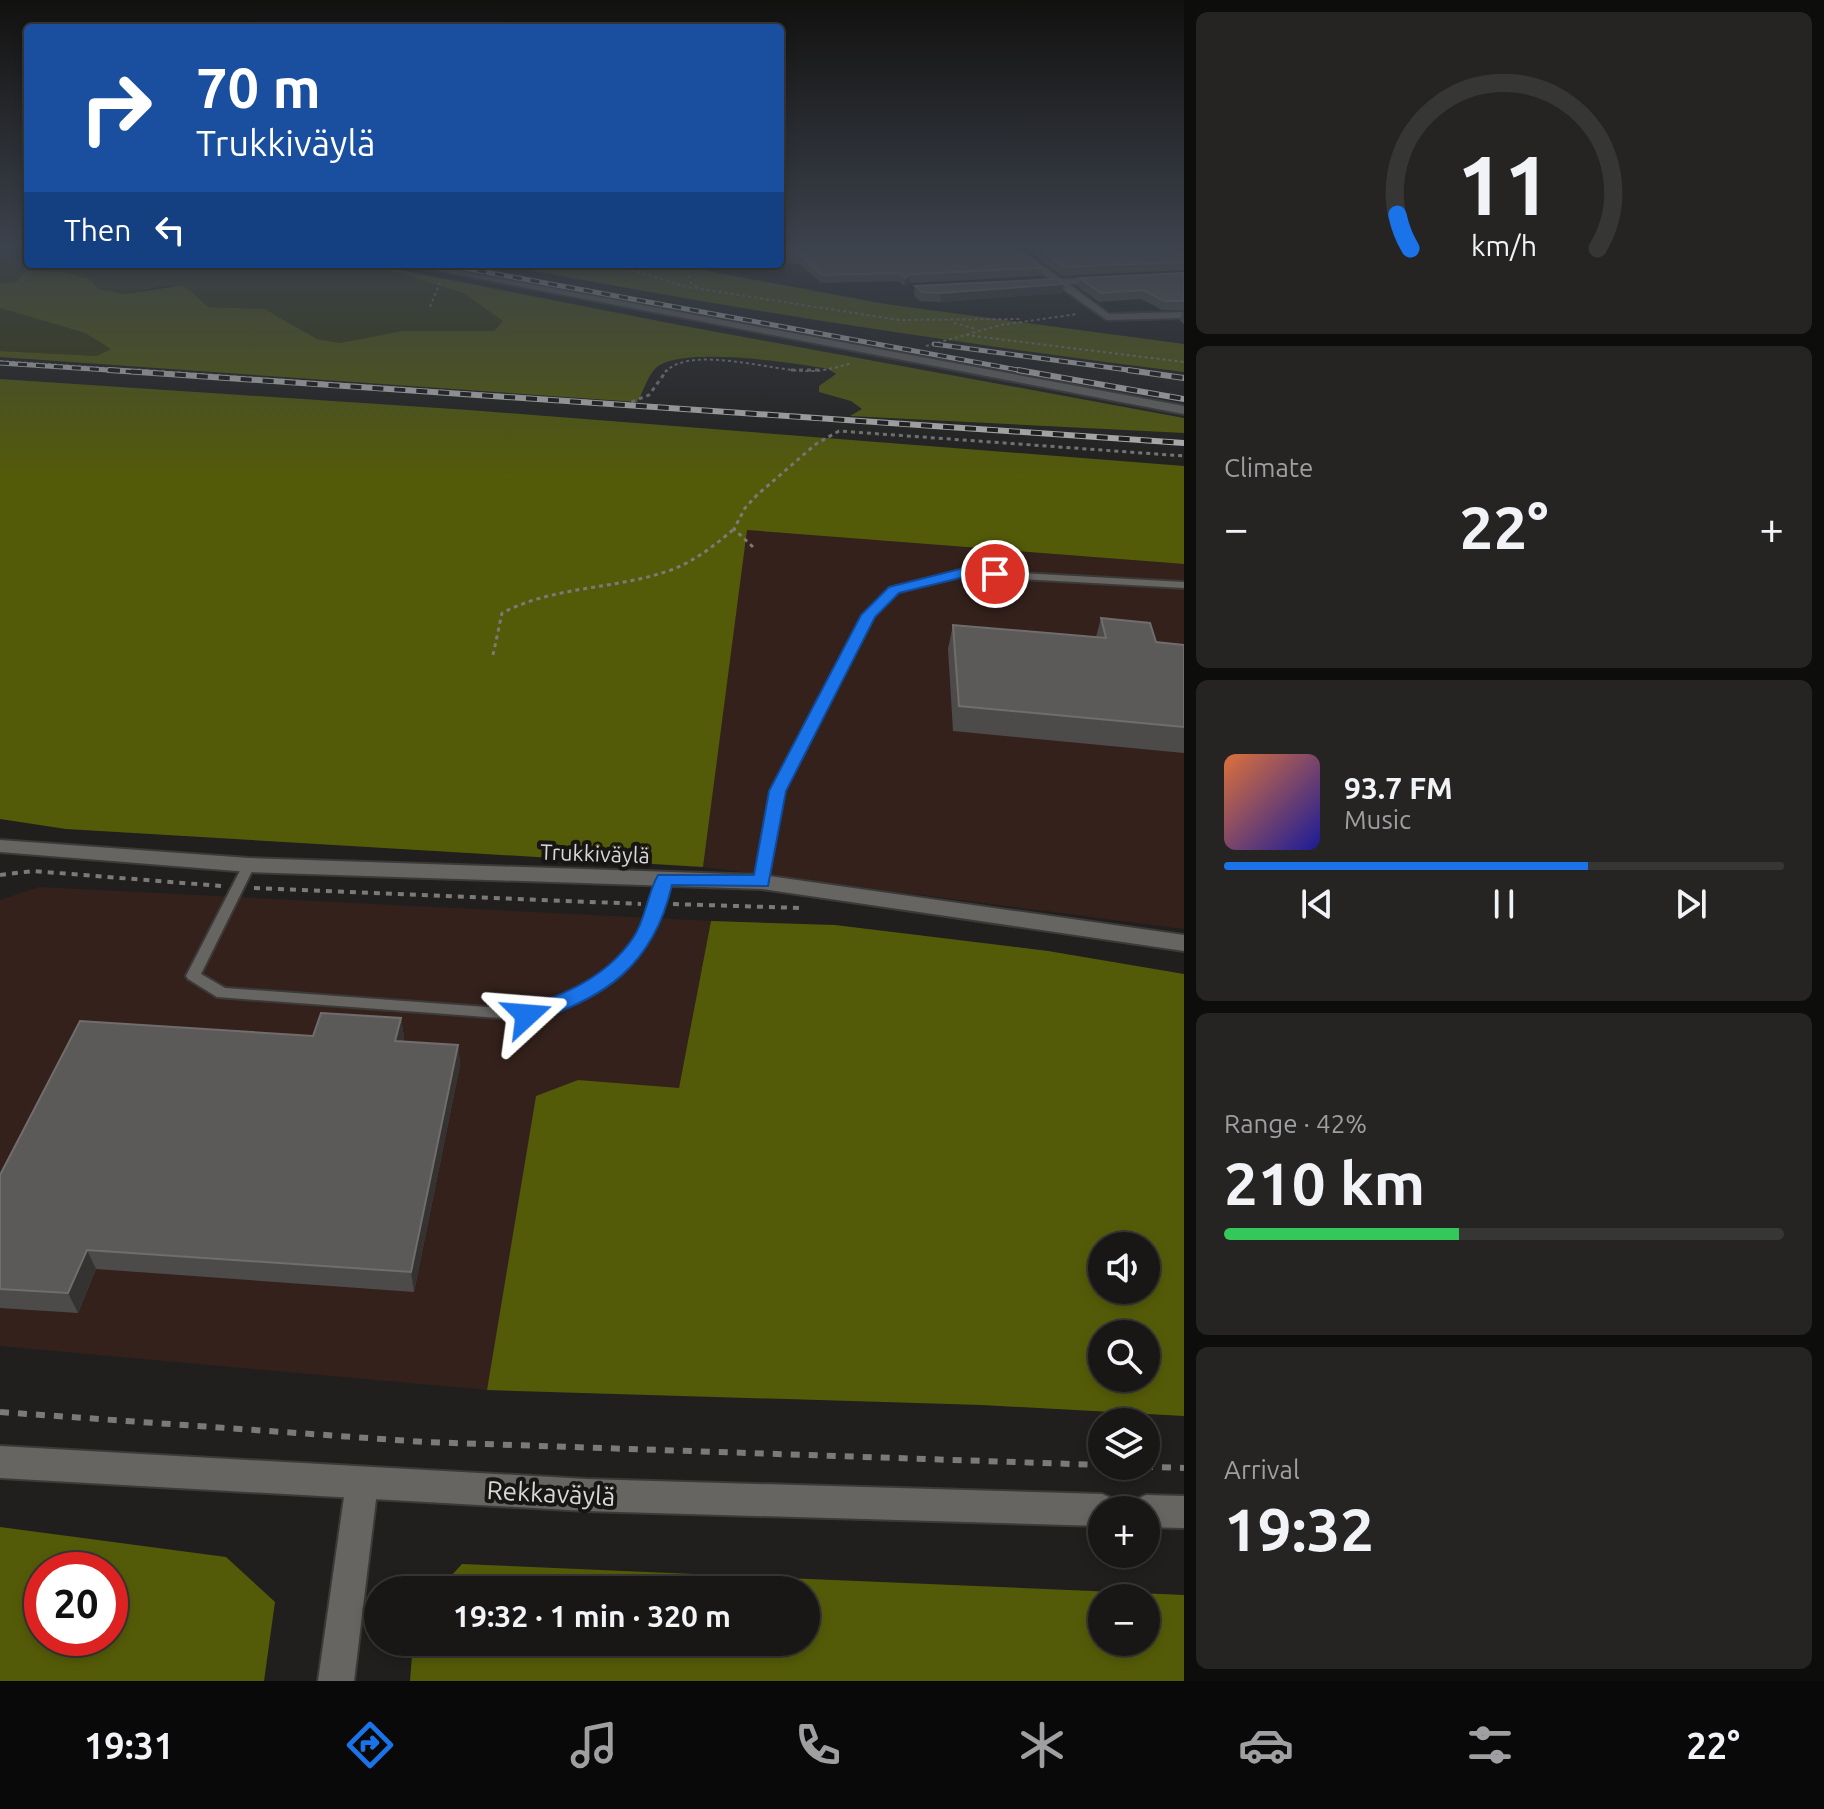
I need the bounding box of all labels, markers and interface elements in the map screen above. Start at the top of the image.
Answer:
icon: right [64,56,168,160]
text: 70 m [196,56,321,119]
text: Trukkiväylä [196,122,375,163]
text: 11 [1457,136,1551,230]
icon: left [148,208,192,252]
text: Then [64,213,132,247]
text: km/h [1471,229,1537,261]
text: Climate [1224,453,1313,482]
text: 22° [1460,493,1548,560]
text: − [1224,503,1249,552]
text: + [1759,503,1784,552]
pin [961,540,1029,608]
icon: arrive [973,552,1017,596]
text: 93.7 FM [1344,771,1453,805]
text: Music [1344,805,1411,834]
street label: Trukkiväylä [540,839,650,867]
icon: previous [1295,882,1339,926]
icon: pause [1482,882,1526,926]
icon: next [1669,882,1713,926]
position arrow [485,973,569,1057]
text: Range · 42% [1224,1109,1367,1138]
text: 210 km [1224,1149,1425,1216]
map controls [1088,1232,1160,1656]
button: sound [1088,1232,1160,1304]
button: search [1088,1320,1160,1392]
button: layers [1088,1408,1160,1480]
text: Arrival [1224,1455,1300,1484]
street label: Rekkaväylä [486,1475,616,1511]
text: 19:32 [1224,1495,1374,1562]
button: + [1088,1496,1160,1568]
speed limit sign: 20 [24,1552,128,1656]
button: − [1088,1584,1160,1656]
text: 19:32 · 1 min · 320 m [453,1599,731,1633]
icon: directions [342,1717,398,1773]
icon: music [566,1717,622,1773]
icon: phone [790,1717,846,1773]
icon: climate [1014,1717,1070,1773]
icon: car [1238,1717,1294,1773]
icon: filters [1462,1717,1518,1773]
text: 19:31 [84,1725,174,1766]
text: 22° [1687,1725,1740,1766]

